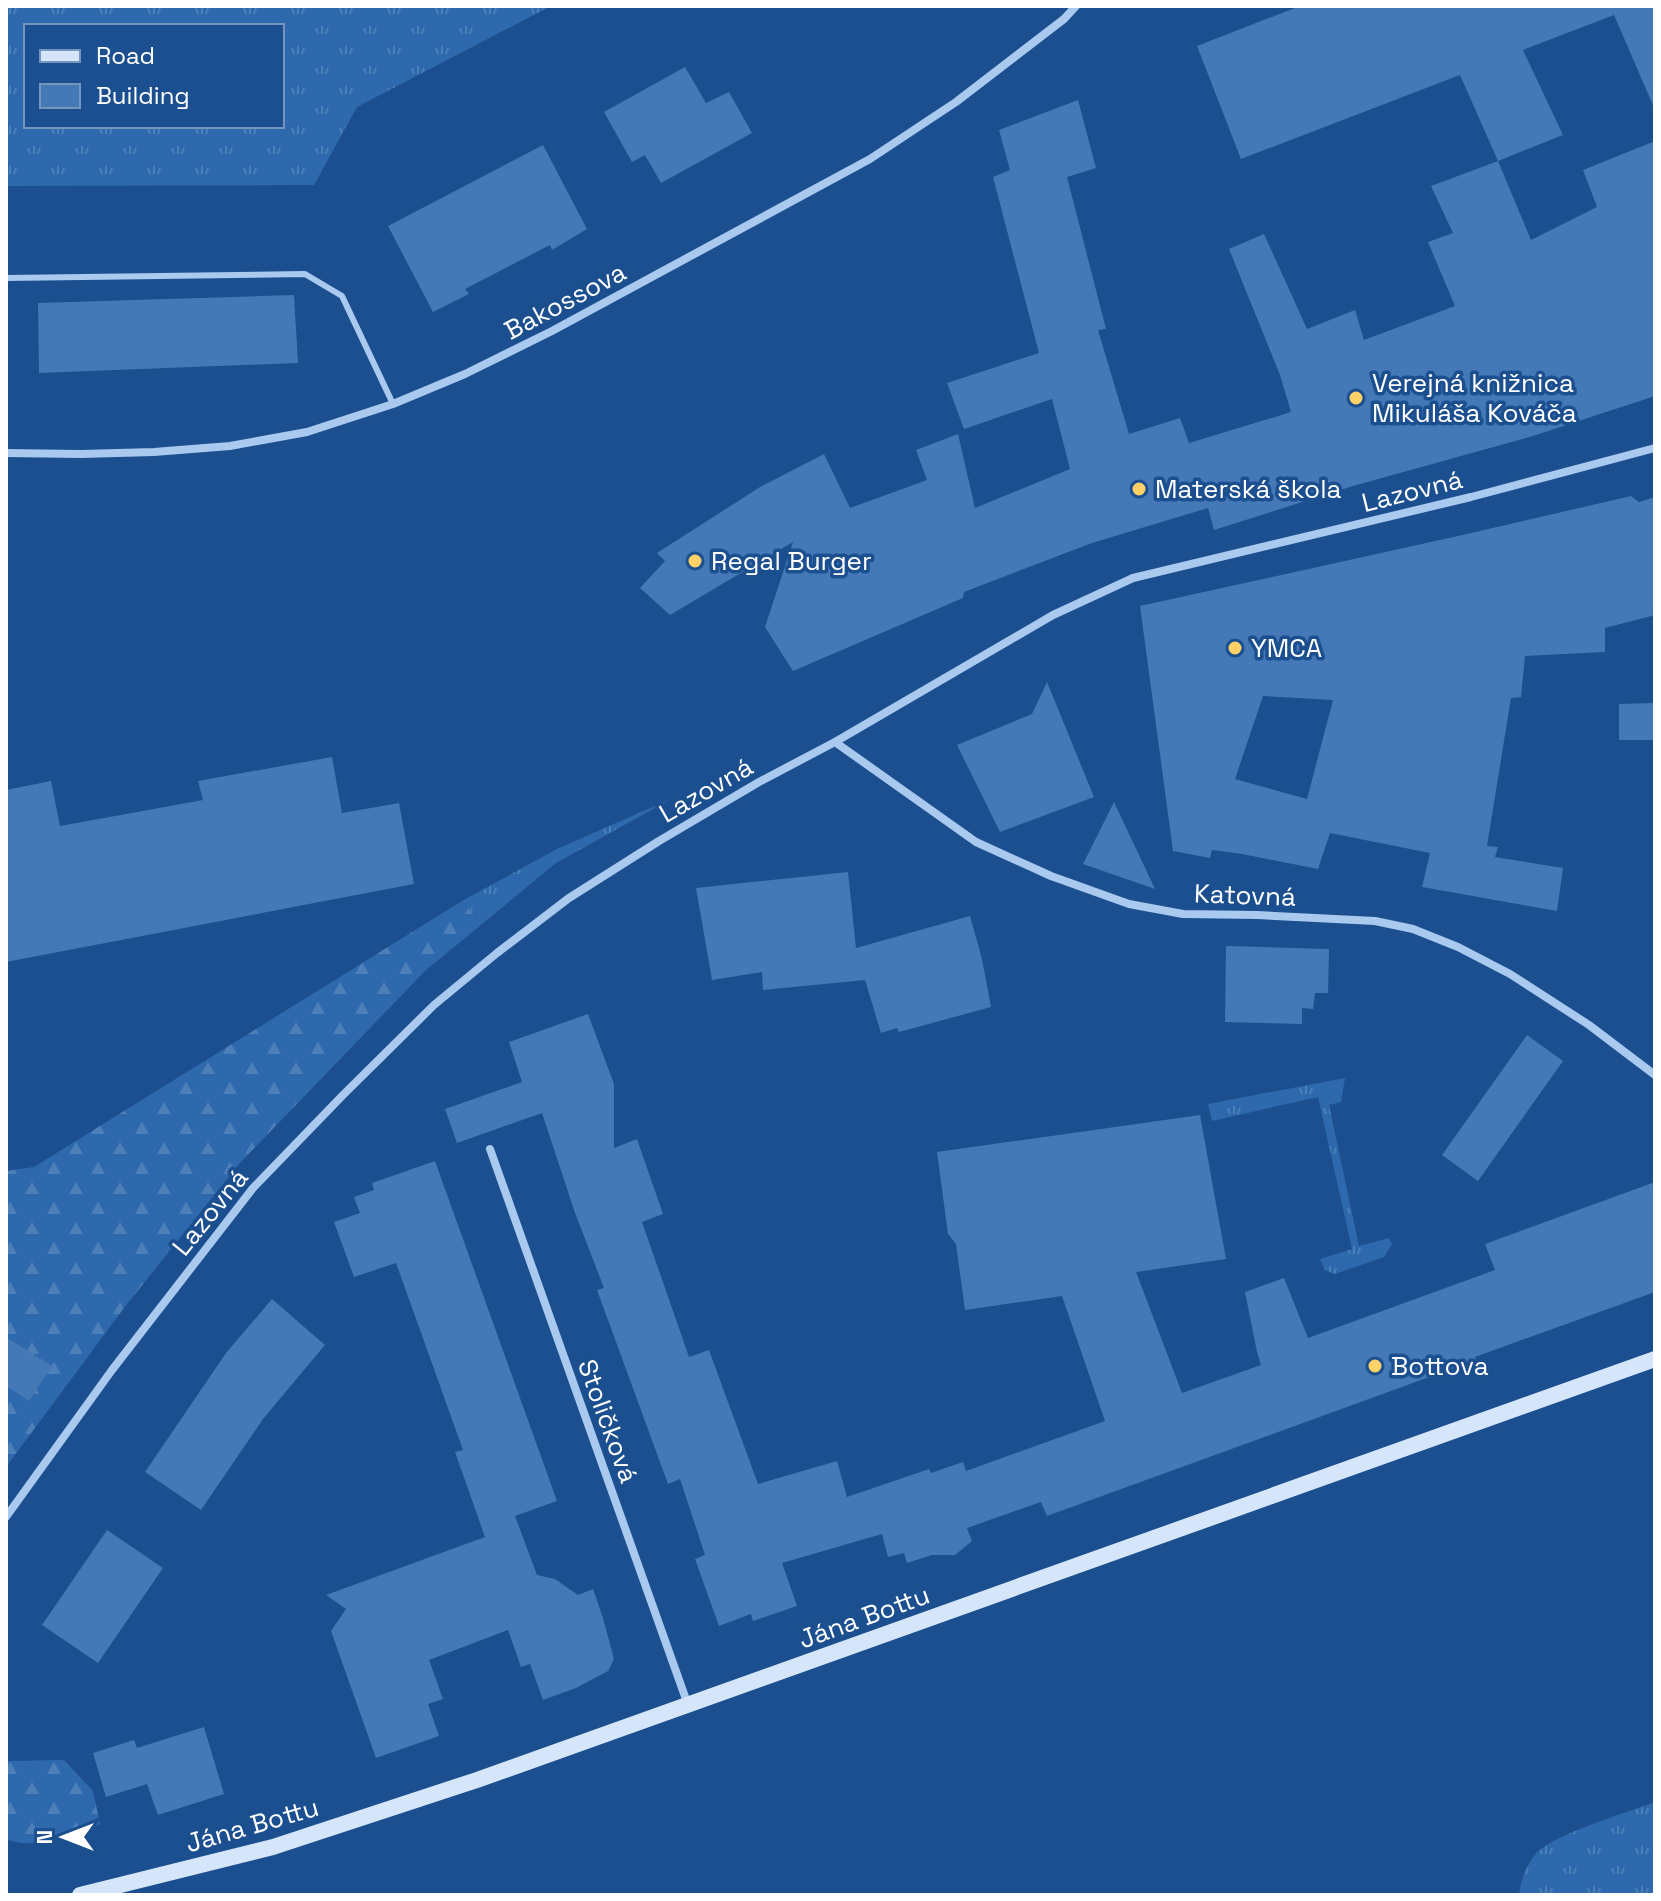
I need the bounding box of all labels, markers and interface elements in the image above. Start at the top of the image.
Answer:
legend [24,24,284,128]
text: Road [96,40,155,71]
text: Building [96,80,190,111]
street label: Bakossova [498,255,632,347]
place label: Verejná knižnica Mikuláša Kováča [1372,366,1577,430]
marker: Verejná knižnica Mikuláša Kováča [1347,389,1365,407]
street label: Lazovná [1358,462,1466,520]
place label: Materská škola [1155,472,1342,506]
marker: Materská škola [1130,480,1148,498]
place label: Regal Burger [711,544,872,578]
marker: Regal Burger [686,552,704,570]
place label: YMCA [1251,631,1322,665]
marker: YMCA [1226,639,1244,657]
street label: Lazovná [653,750,759,830]
street label: Katovná [1193,876,1297,914]
street label: Lazovná [164,1161,256,1263]
place label: Bottova [1391,1349,1489,1383]
street label: Stoličková [570,1354,646,1488]
marker: Bottova [1366,1357,1384,1375]
street label: Jána Bottu [794,1578,934,1656]
street label: Jána Bottu [182,1790,322,1860]
north arrow [24,1797,104,1877]
text: N [30,1830,58,1844]

